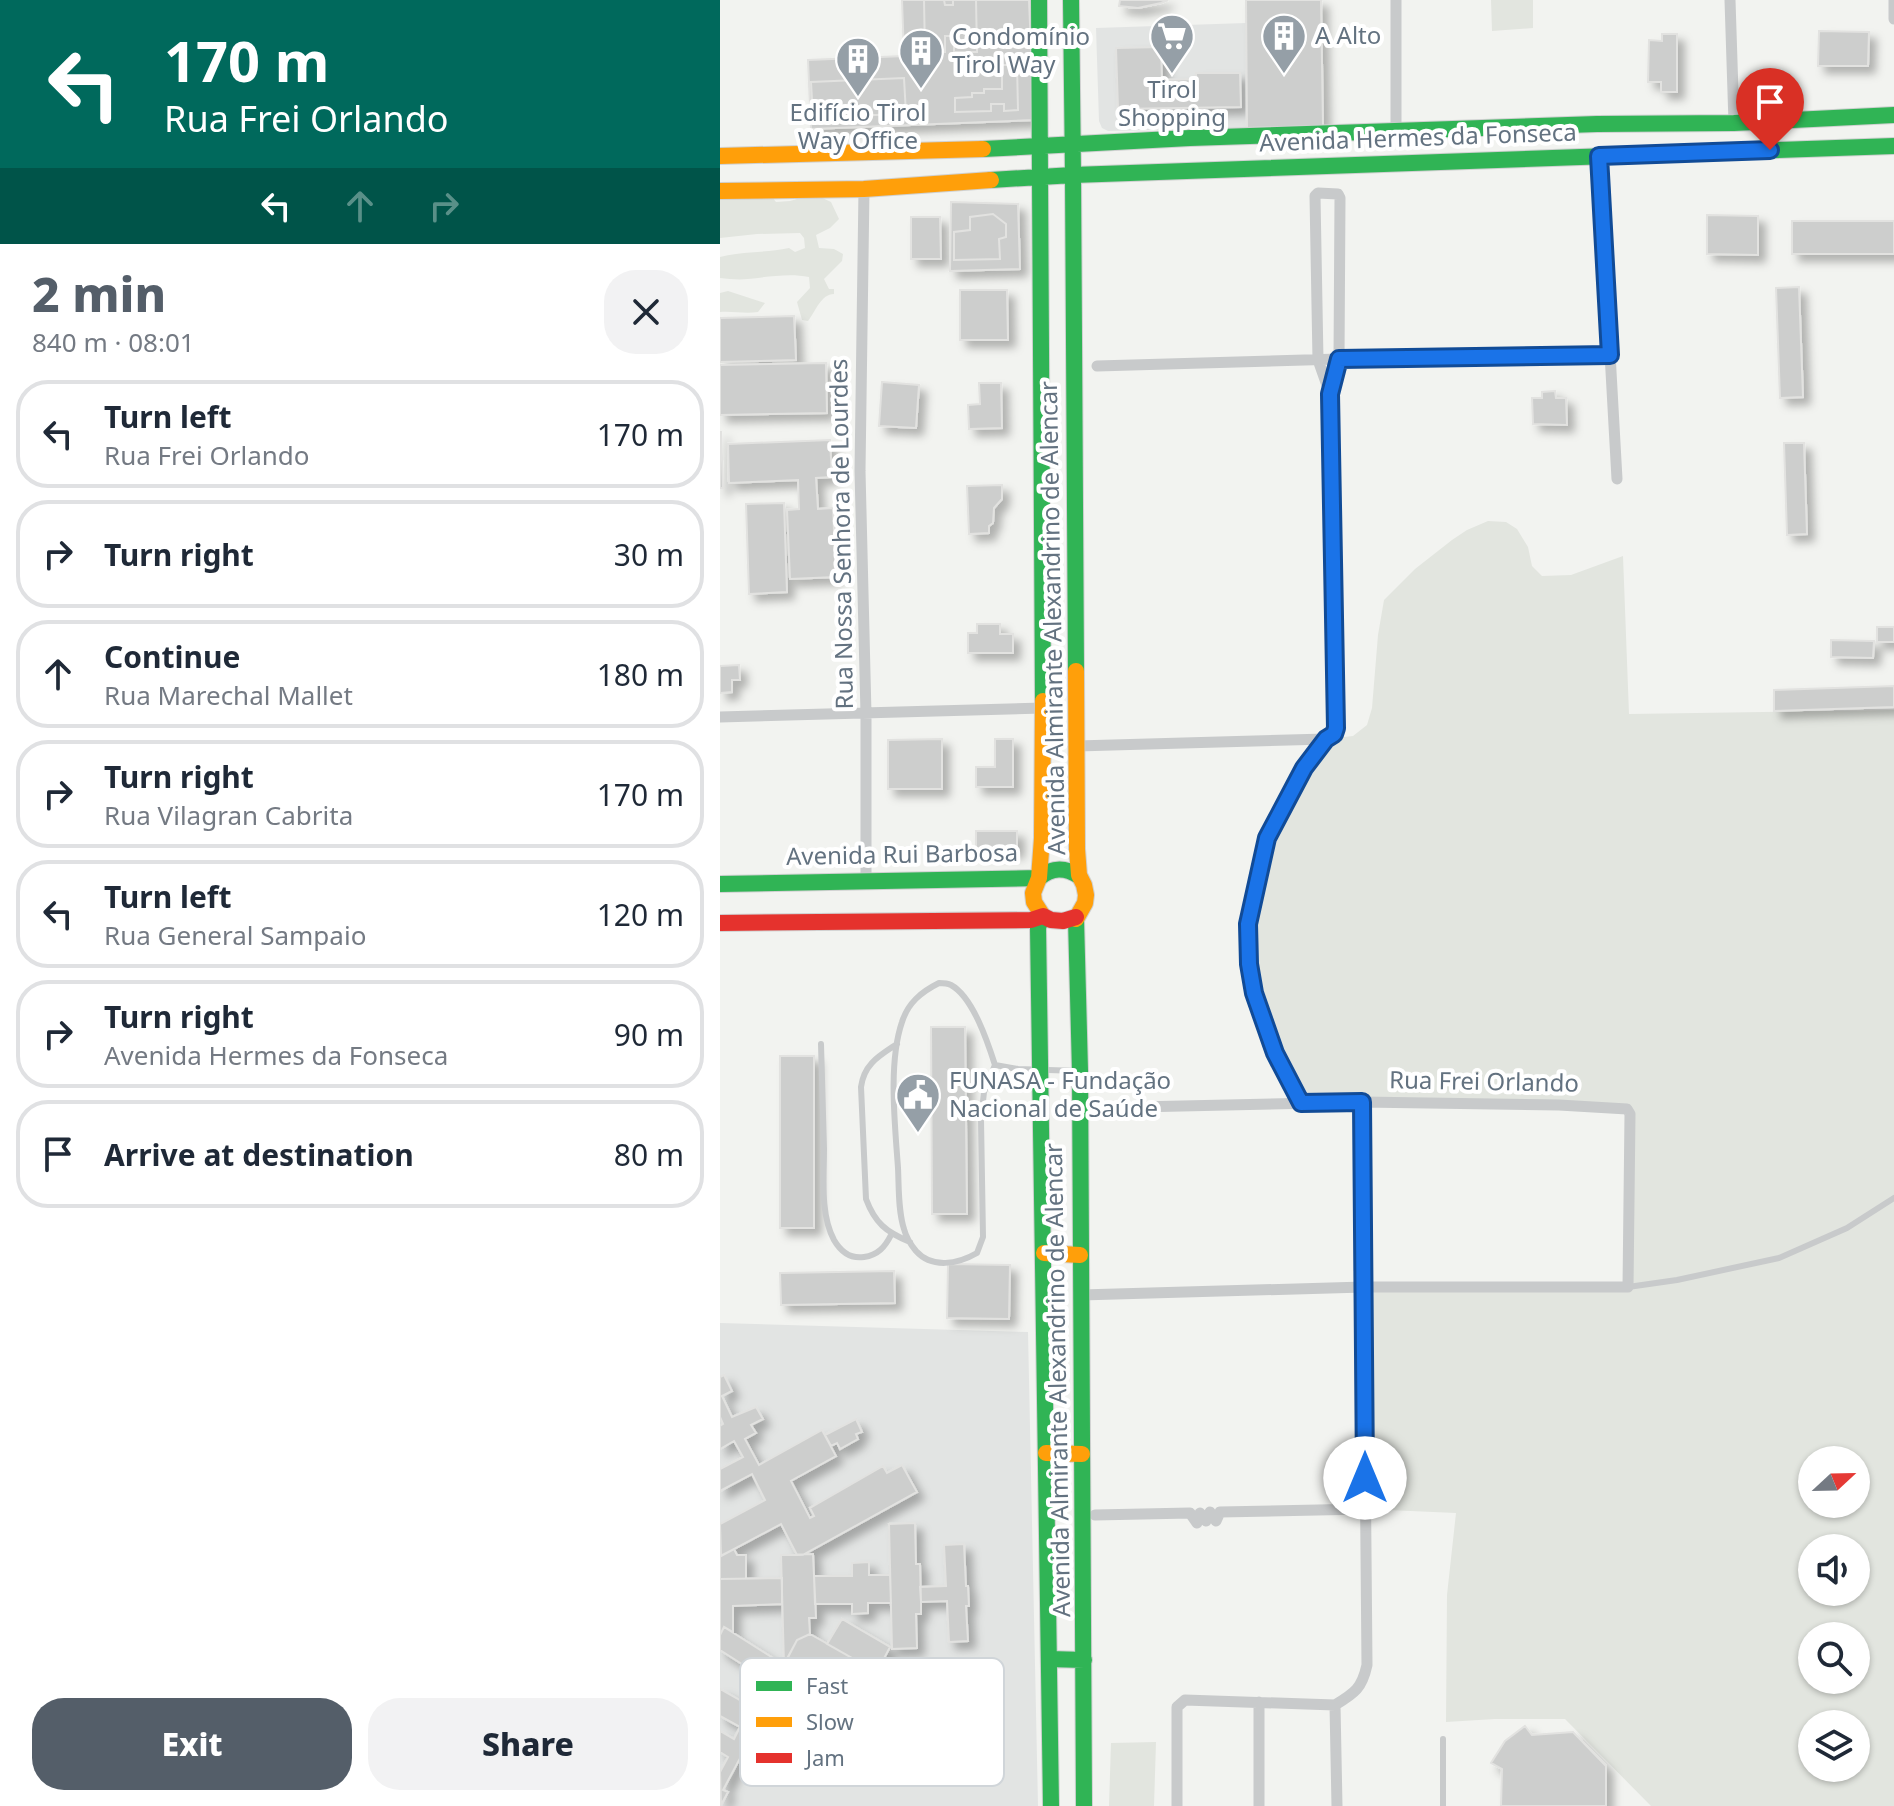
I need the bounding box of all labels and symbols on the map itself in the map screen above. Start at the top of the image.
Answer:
supermarket icon: Tirol Shopping [1148,12,1196,75]
building icon: A Alto [1260,12,1308,75]
place label: A Alto [1315,18,1381,51]
place label: Condomínio Tirol Way [952,19,1090,80]
building icon: Condomínio Tirol Way [897,27,945,90]
building icon: Edifício Tirol Way Office [834,35,882,98]
pin [1736,68,1804,150]
place label: Tirol Shopping [1118,72,1226,133]
place label: Edifício Tirol Way Office [790,95,926,156]
street label: Avenida Hermes da Fonseca [1259,114,1577,159]
street label: Rua Nossa Senhora de Lourdes [821,358,860,710]
street label: Avenida Almirante Alexandrino de Alencar [1031,381,1072,855]
street label: Avenida Rui Barbosa [786,835,1018,872]
street label: Rua Frei Orlando [1389,1062,1579,1099]
place label: FUNASA - Fundação Nacional de Saúde [949,1063,1171,1124]
public building icon: FUNASA - Fundação Nacional de Saúde [894,1071,942,1134]
street label: Avenida Almirante Alexandrino de Alencar [1036,1143,1077,1617]
position arrow [1323,1436,1407,1520]
north arrow [1798,1446,1870,1518]
legend [740,1658,1004,1786]
text: Fast [806,1670,848,1700]
text: Slow [806,1706,855,1736]
text: Jam [804,1742,845,1772]

